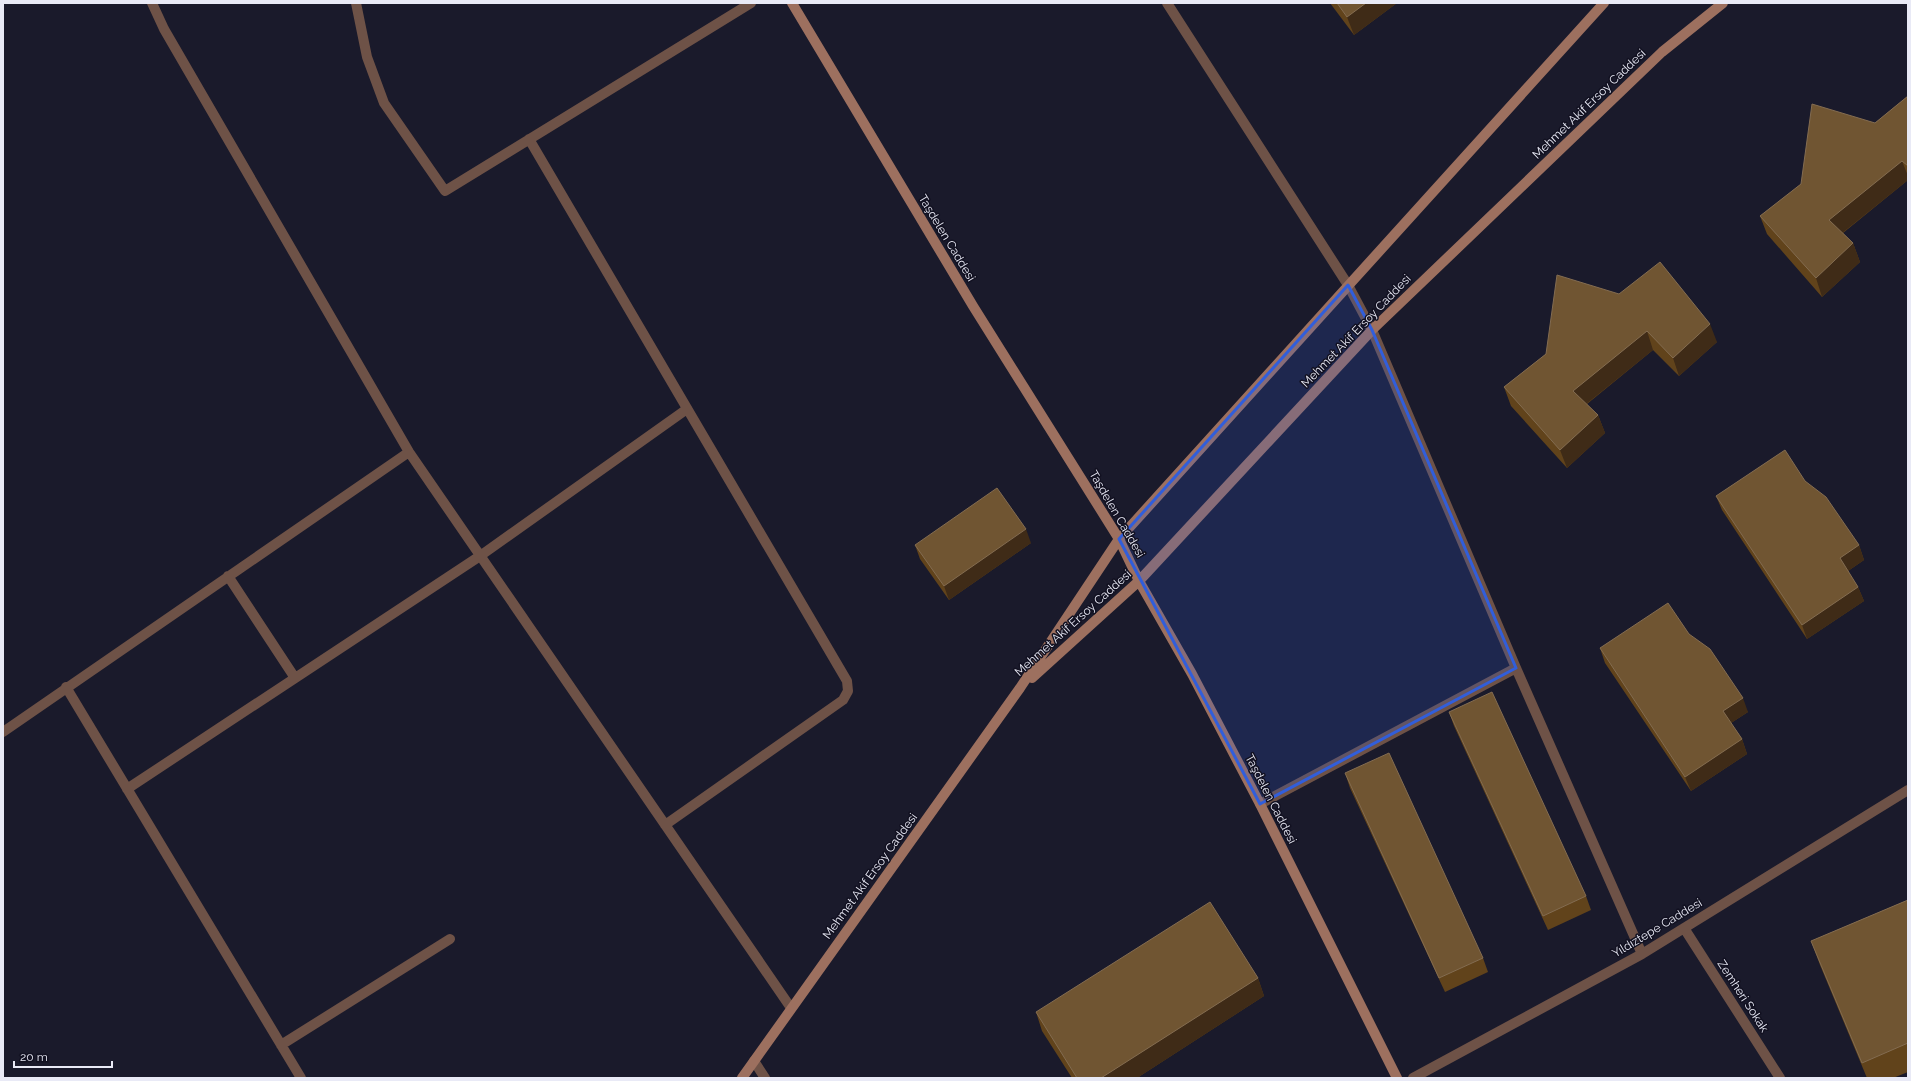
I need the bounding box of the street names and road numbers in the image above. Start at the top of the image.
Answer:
street label: Mehmet Akif Ersoy Caddesi [1530,46,1648,162]
street label: Taşdelen Caddesi [916,192,978,284]
street label: Mehmet Akif Ersoy Caddesi [1298,272,1414,390]
street label: Taşdelen Caddesi [1086,468,1148,560]
street label: Mehmet Akif Ersoy Caddesi [1012,567,1134,679]
street label: Taşdelen Caddesi [1242,752,1300,846]
street label: Mehmet Akif Ersoy Caddesi [820,811,920,941]
street label: Yıldıztepe Caddesi [1609,896,1705,960]
street label: Zemheri Sokak [1715,957,1772,1035]

